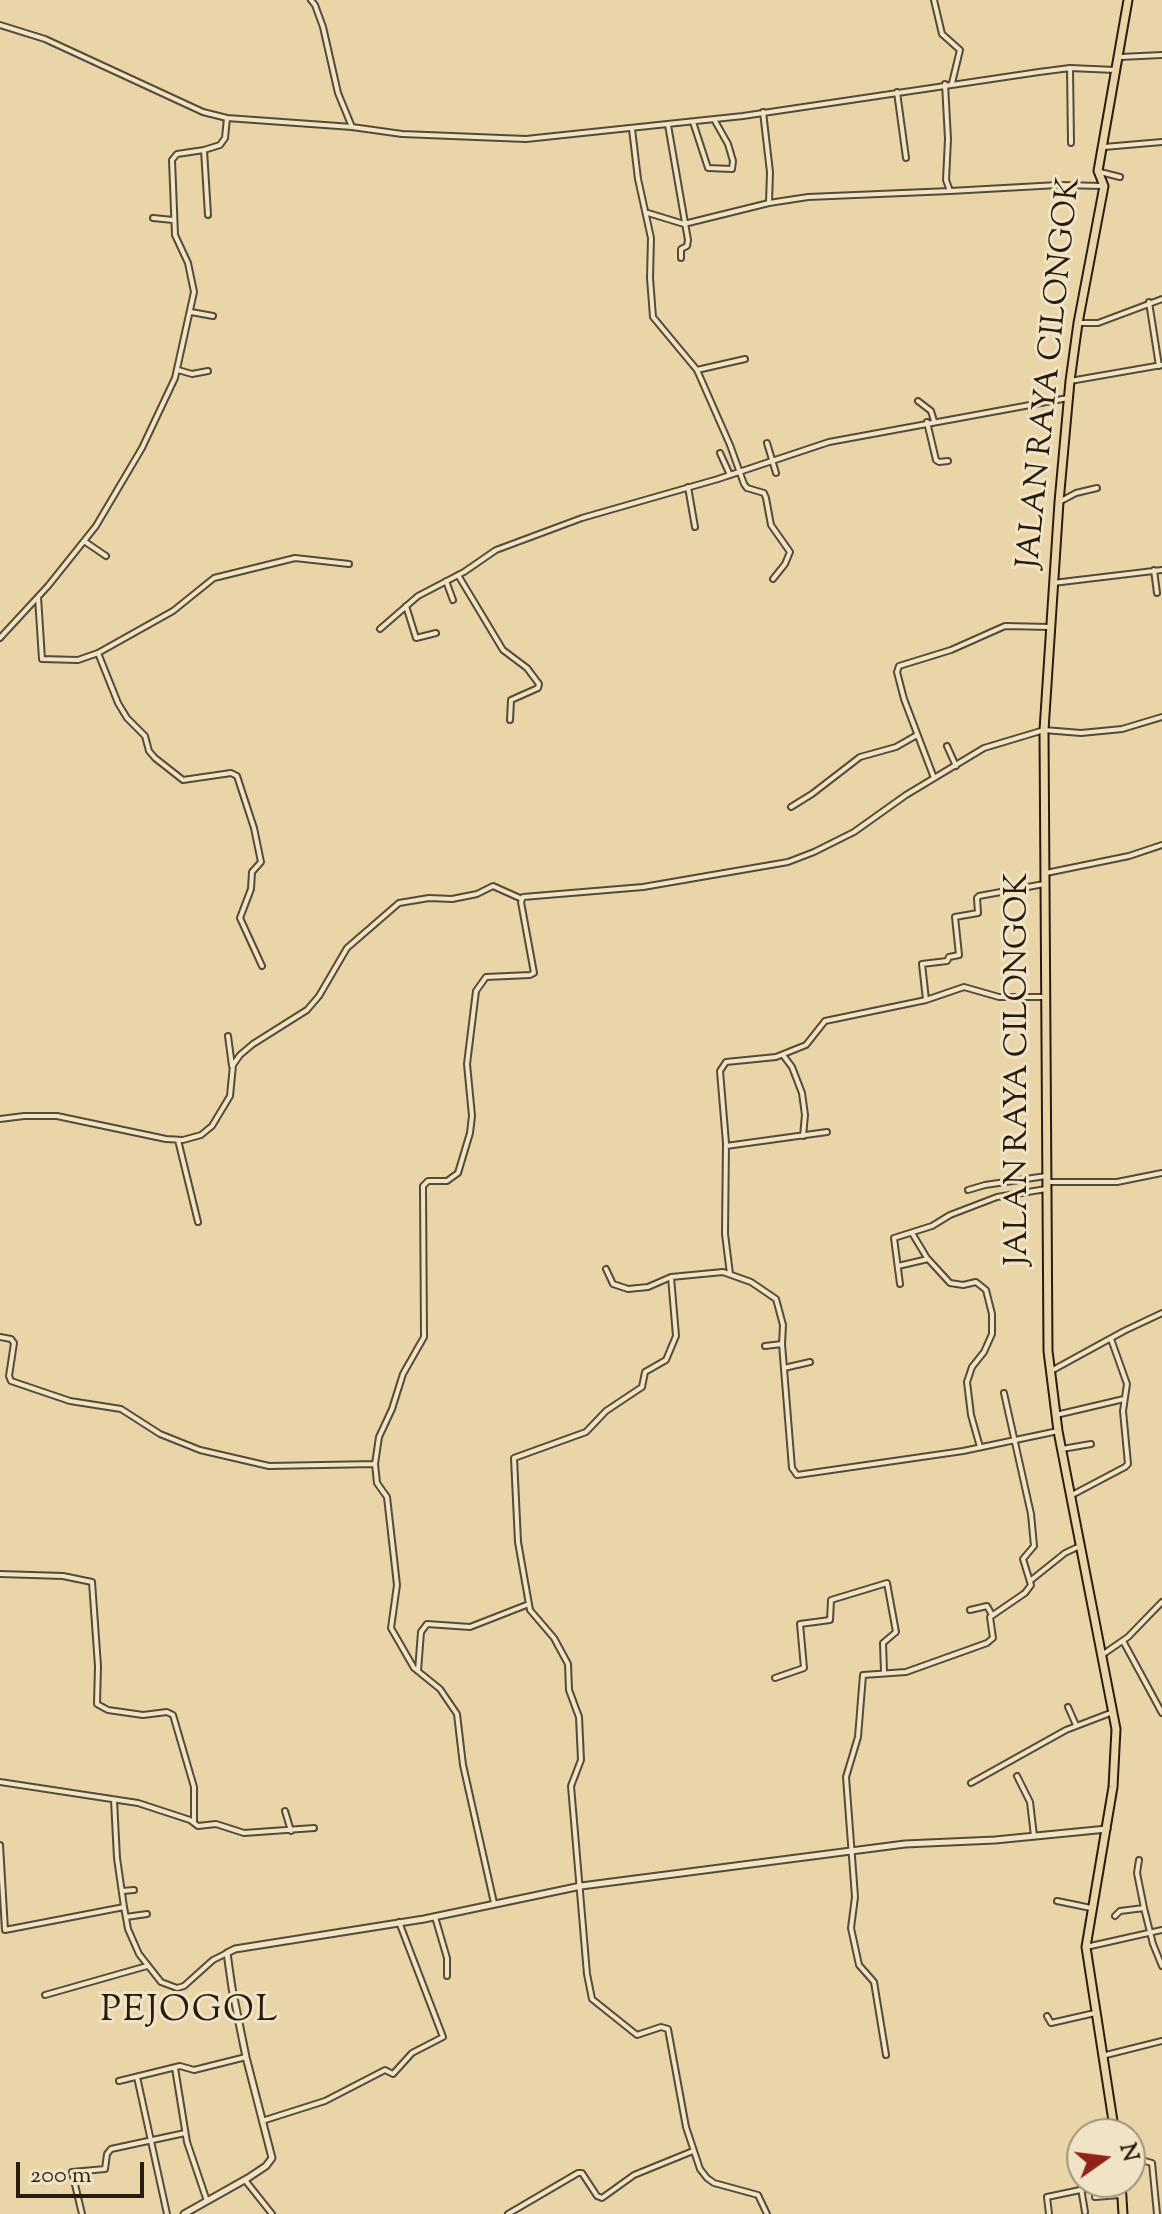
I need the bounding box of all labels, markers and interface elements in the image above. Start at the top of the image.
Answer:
street label: JALAN RAYA CILONGOK [1012,176,1092,570]
street label: JALAN RAYA CILONGOK [1002,873,1040,1265]
district label: PEJOGOL [100,1992,280,2036]
north arrow [1066,2118,1146,2198]
text: N [1110,2140,1145,2165]
scale bar [20,2146,148,2196]
text: 200 m [30,2159,92,2193]

